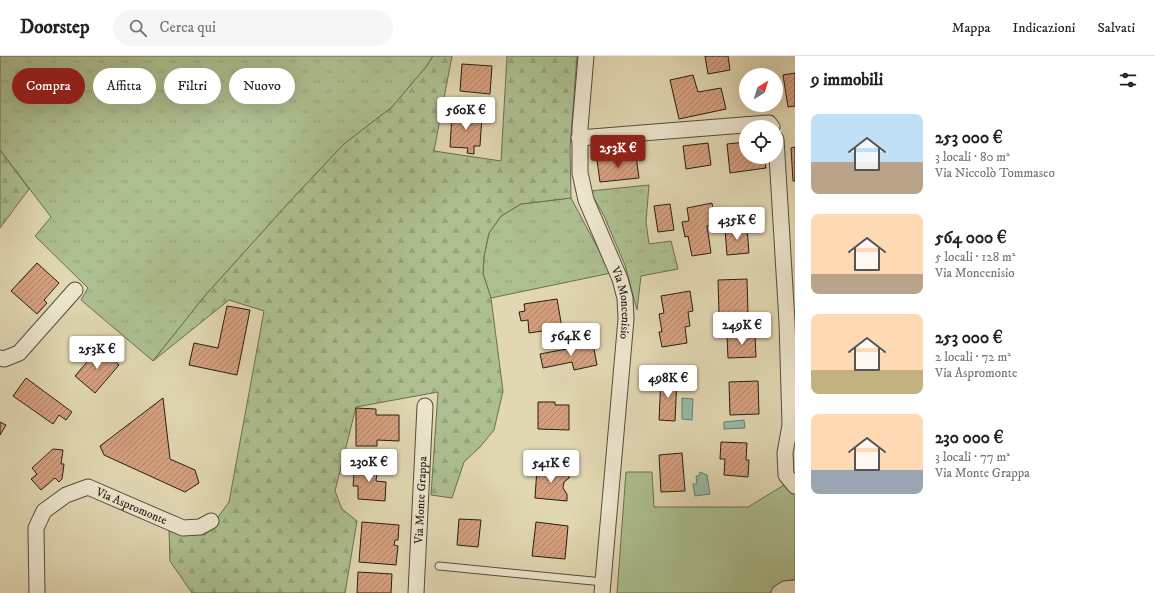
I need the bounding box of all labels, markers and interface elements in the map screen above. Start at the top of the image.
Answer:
search box [113,10,393,46]
text: Doorstep [20,16,89,39]
icon: search [127,17,149,39]
text: Cerca qui [159,18,216,37]
text: Mappa [952,19,990,37]
text: Indicazioni [1012,19,1075,37]
text: Salvati [1097,19,1135,37]
chip: Compra [12,68,85,104]
chip: Affitta [93,68,156,104]
chip: Filtri [164,68,221,104]
chip: Nuovo [229,68,295,104]
north arrow [739,68,783,112]
map controls [739,68,783,164]
text: 9 immobili [811,69,883,91]
icon: filters [1117,69,1139,91]
pin: 560K € [433,97,499,131]
text: 560K € [446,102,486,118]
button: locate [739,120,783,164]
text: 253 000 € [935,127,1003,149]
icon: home [843,130,891,178]
pin: 253K € [585,135,651,169]
text: 253K € [599,140,637,156]
text: 3 locali · 80 m² [935,149,1010,165]
text: Via Niccolò Tommaseo [935,165,1055,181]
pin: 435K € [704,207,770,241]
text: 435K € [718,212,756,228]
text: 564 000 € [935,227,1007,249]
icon: home [843,230,891,278]
text: 5 locali · 128 m² [935,249,1016,265]
street label: Via Moncenisio [607,264,633,340]
text: Via Moncenisio [935,265,1015,281]
pin: 249K € [709,312,775,346]
text: 249K € [722,317,762,333]
pin: 564K € [538,323,604,357]
text: 253 000 € [935,327,1003,349]
text: 564K € [551,328,591,344]
icon: home [843,330,891,378]
pin: 253K € [64,336,130,370]
text: 253K € [78,341,116,357]
text: 2 locali · 72 m² [935,349,1011,365]
pin: 498K € [635,365,701,399]
text: Via Aspromonte [935,365,1017,381]
text: 498K € [648,370,688,386]
text: 230 000 € [935,427,1004,449]
icon: home [843,430,891,478]
pin: 230K € [336,449,402,483]
text: 3 locali · 77 m² [935,449,1010,465]
pin: 541K € [518,450,584,484]
text: 230K € [350,454,388,470]
street label: Via Monte Grappa [411,455,431,545]
text: 541K € [532,455,570,471]
text: Via Monte Grappa [935,465,1030,481]
street label: Via Aspromonte [93,484,169,528]

